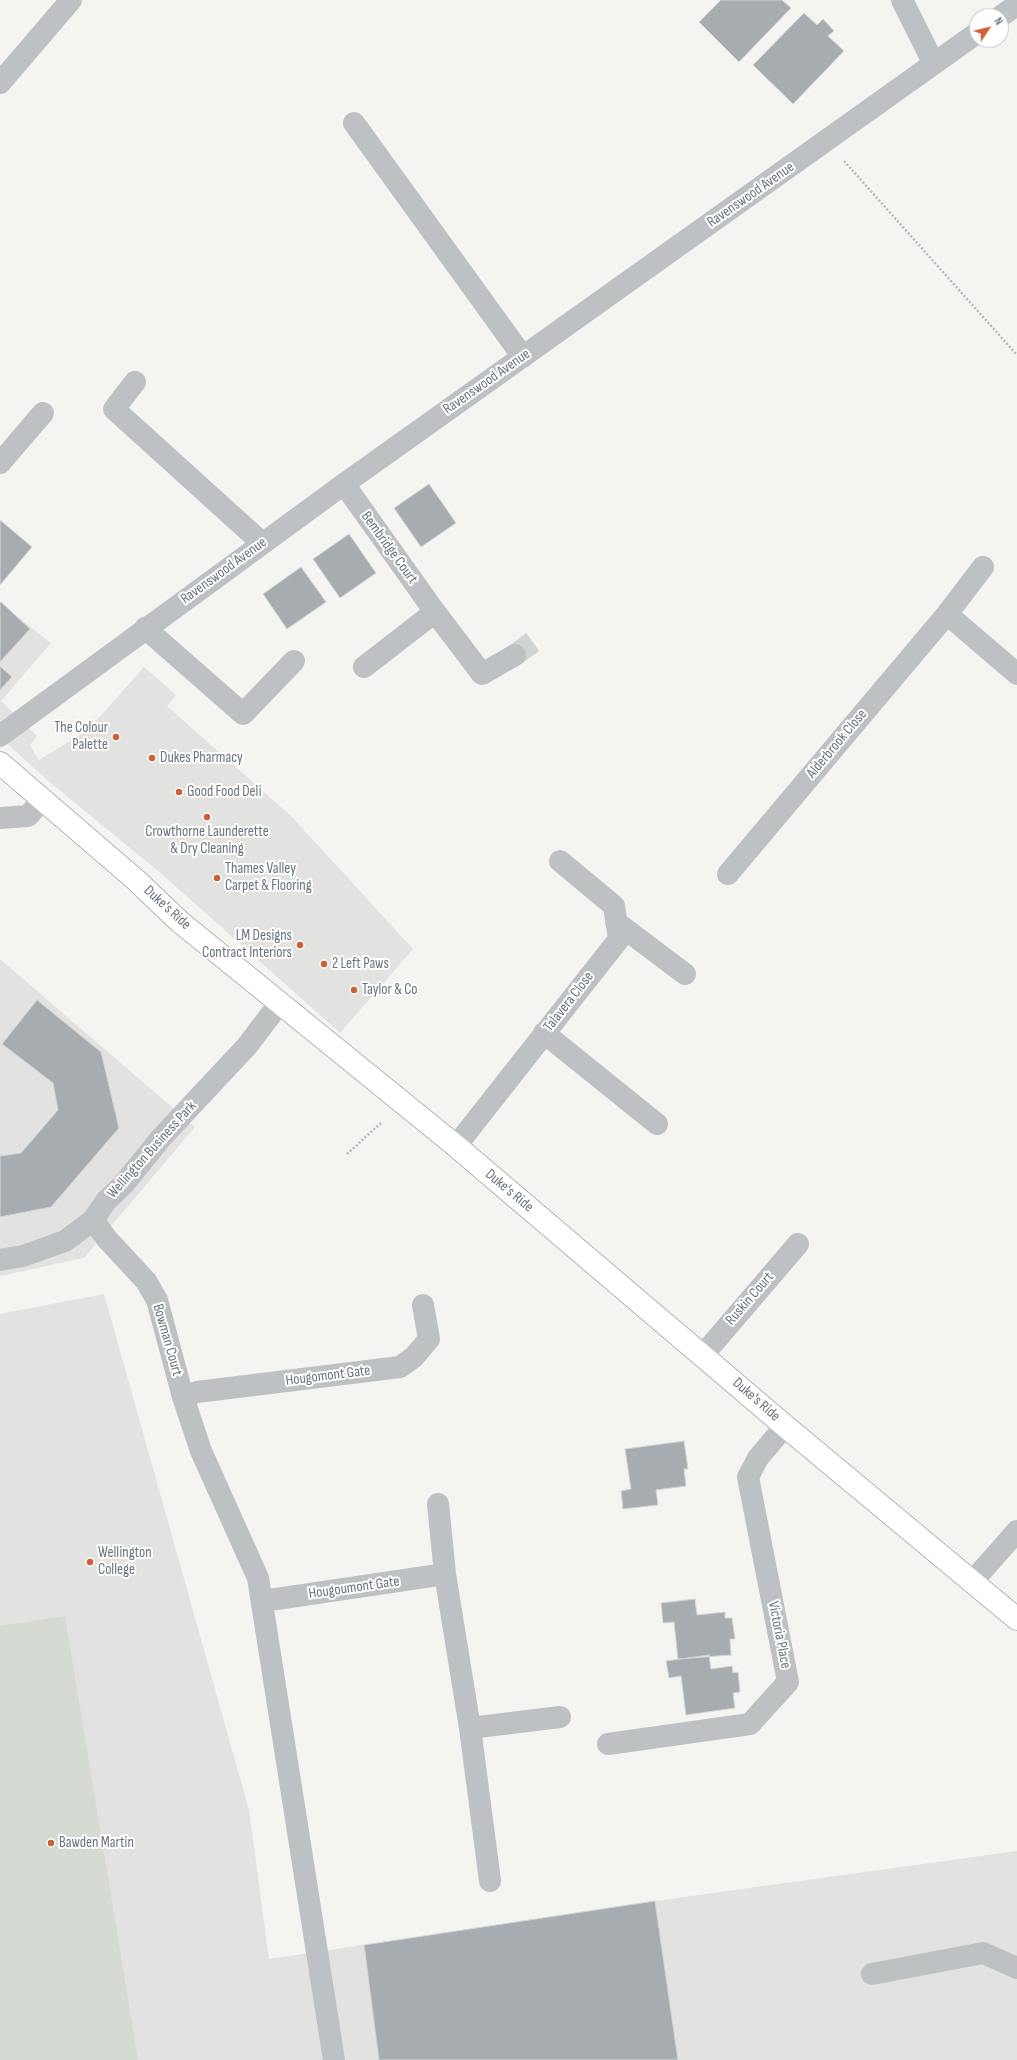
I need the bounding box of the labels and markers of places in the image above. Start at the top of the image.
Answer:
place label: The Colour Palette [54,719,108,754]
marker: The Colour Palette [111,732,121,742]
place label: Dukes Pharmacy [160,749,243,767]
marker: Dukes Pharmacy [147,753,157,763]
place label: Good Food Deli [187,783,261,801]
marker: Good Food Deli [174,787,184,797]
marker: Crowthorne Launderette & Dry Cleaning [202,812,212,822]
place label: Crowthorne Launderette & Dry Cleaning [145,823,269,858]
place label: Thames Valley Carpet & Flooring [225,860,312,895]
marker: Thames Valley Carpet & Flooring [212,873,222,883]
place label: LM Designs Contract Interiors [202,927,292,962]
marker: LM Designs Contract Interiors [295,940,305,950]
place label: 2 Left Paws [332,955,389,973]
marker: 2 Left Paws [319,959,329,969]
place label: Taylor & Co [362,981,418,999]
marker: Taylor & Co [349,985,359,995]
place label: Wellington College [98,1544,152,1579]
marker: Wellington College [85,1557,95,1567]
place label: Bawden Martin [59,1834,134,1852]
marker: Bawden Martin [46,1838,56,1848]

